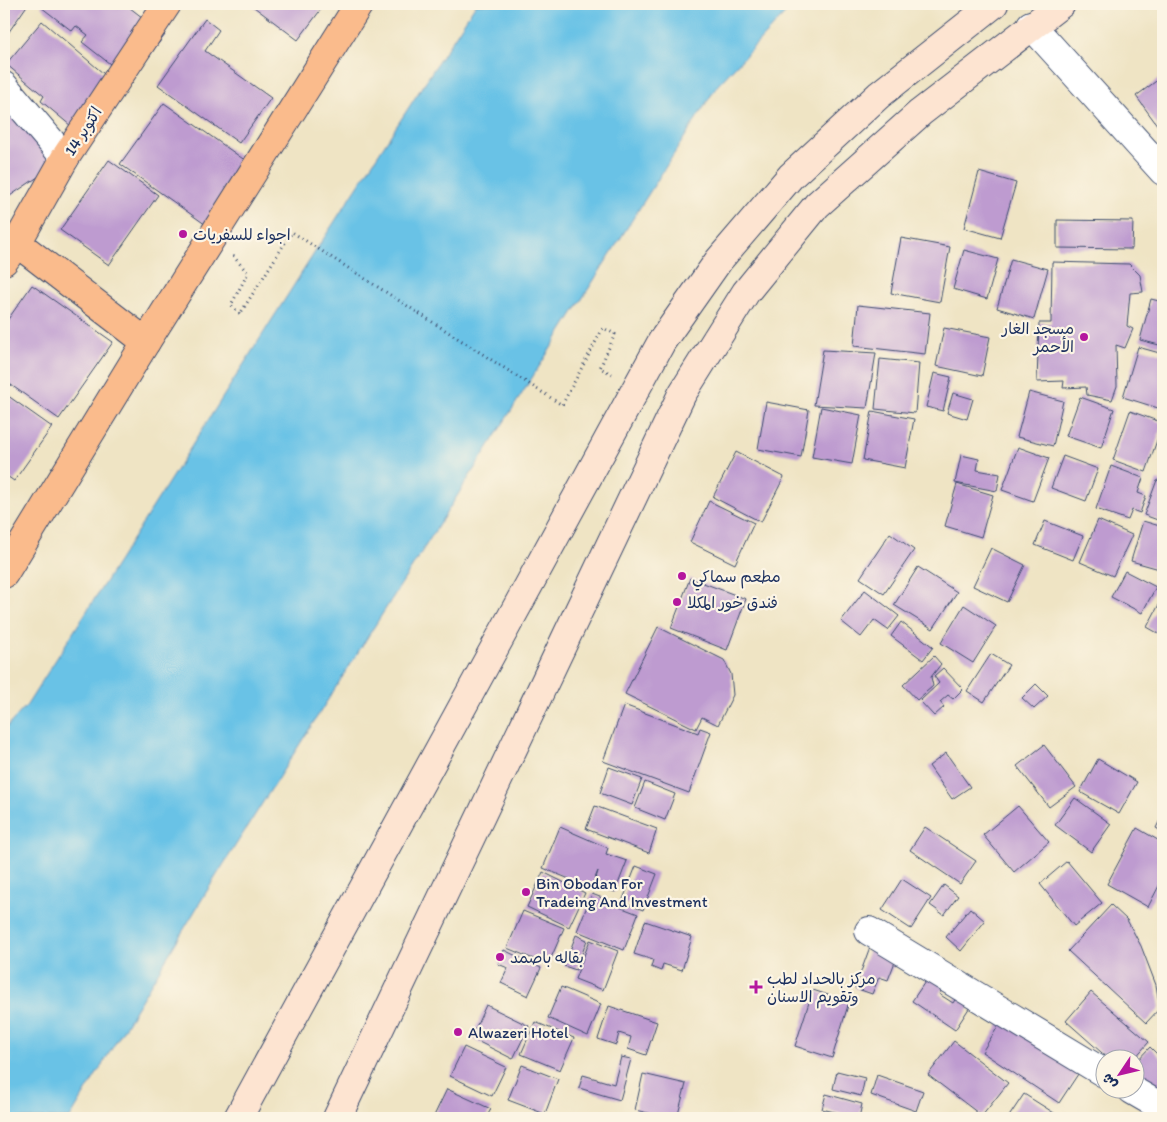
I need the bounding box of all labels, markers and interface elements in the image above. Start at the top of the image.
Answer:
street label: 14 اكتوبر [60,103,107,160]
place label: اجواء للسفريات [193,225,291,245]
marker: اجواء للسفريات [177,228,189,240]
place label: مسجد الغار الأحمر [1000,319,1074,356]
marker: مسجد الغار الأحمر [1078,331,1090,343]
place label: مطعم سماكي [692,567,781,591]
marker: مطعم سماكي [676,570,688,582]
place label: فندق خور المكلا [687,593,778,613]
marker: فندق خور المكلا [671,596,683,608]
place label: Bin Obodan For Tradeing And Investment [536,874,708,911]
marker: Bin Obodan For Tradeing And Investment [520,886,532,898]
place label: بقاله باصمد [510,948,584,967]
marker: بقاله باصمد [494,951,506,963]
place label: مركز بالحداد لطب وتقويم الاسنان [767,969,876,1009]
marker: مركز بالحداد لطب وتقويم الاسنان [749,980,763,994]
place label: Alwazeri Hotel [468,1023,569,1042]
marker: Alwazeri Hotel [452,1026,464,1038]
north arrow [1094,1050,1144,1100]
text: ش [1098,1070,1121,1092]

